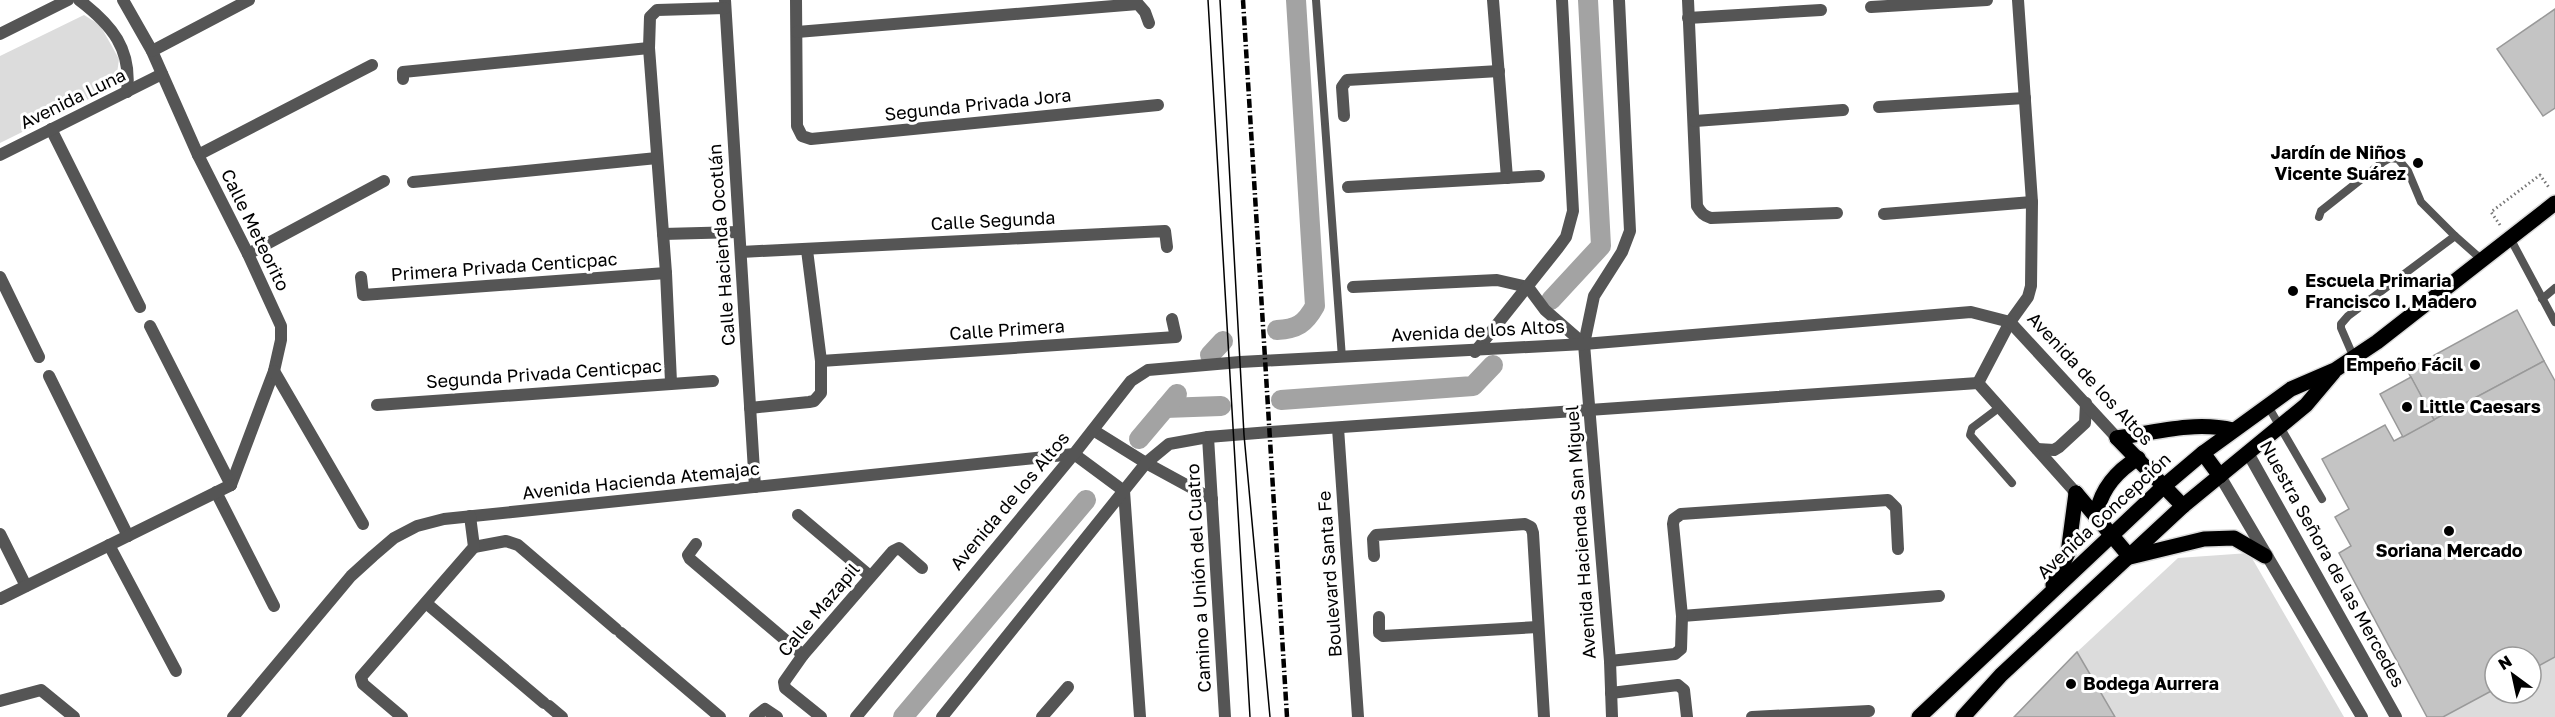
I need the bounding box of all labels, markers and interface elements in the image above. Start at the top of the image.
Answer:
street label: Avenida Luna [16,63,129,133]
street label: Segunda Privada Jora [883,83,1072,125]
place label: Jardín de Niños Vicente Suárez [2271,141,2406,184]
street label: Calle Hacienda Ocotlán [703,143,739,347]
marker: Jardín de Niños Vicente Suárez [2411,156,2425,170]
street label: Calle Meteorito [217,165,295,294]
street label: Calle Segunda [930,206,1056,234]
street label: Primera Privada Centicpac [390,247,618,285]
place label: Escuela Primaria Francisco I. Madero [2305,269,2477,312]
marker: Escuela Primaria Francisco I. Madero [2286,284,2300,298]
street label: Avenida de los Altos [2023,307,2158,449]
street label: Calle Primera [948,314,1065,344]
street label: Avenida de los Altos [1391,314,1565,346]
place label: Empeño Fácil [2346,353,2463,375]
street label: Segunda Privada Centicpac [425,354,663,392]
marker: Empeño Fácil [2468,358,2482,372]
place label: Little Caesars [2419,395,2541,417]
marker: Little Caesars [2400,400,2414,414]
street label: Avenida Hacienda San Miguel [1560,404,1600,660]
street label: Avenida de los Altos [945,427,1074,574]
street label: Nuestra Señora de las Mercedes [2256,436,2410,691]
street label: Avenida Concepción [2032,448,2175,583]
street label: Avenida Hacienda Atemajac [521,457,761,503]
street label: Camino a Unión del Cuatro [1181,463,1215,693]
street label: Boulevard Santa Fe [1312,490,1346,658]
marker: Soriana Mercado [2442,524,2456,538]
place label: Soriana Mercado [2375,539,2523,561]
street label: Calle Mazapil [773,558,864,661]
north arrow [2483,645,2543,705]
text: N [2494,651,2515,674]
place label: Bodega Aurrera [2083,672,2219,694]
marker: Bodega Aurrera [2064,677,2078,691]

